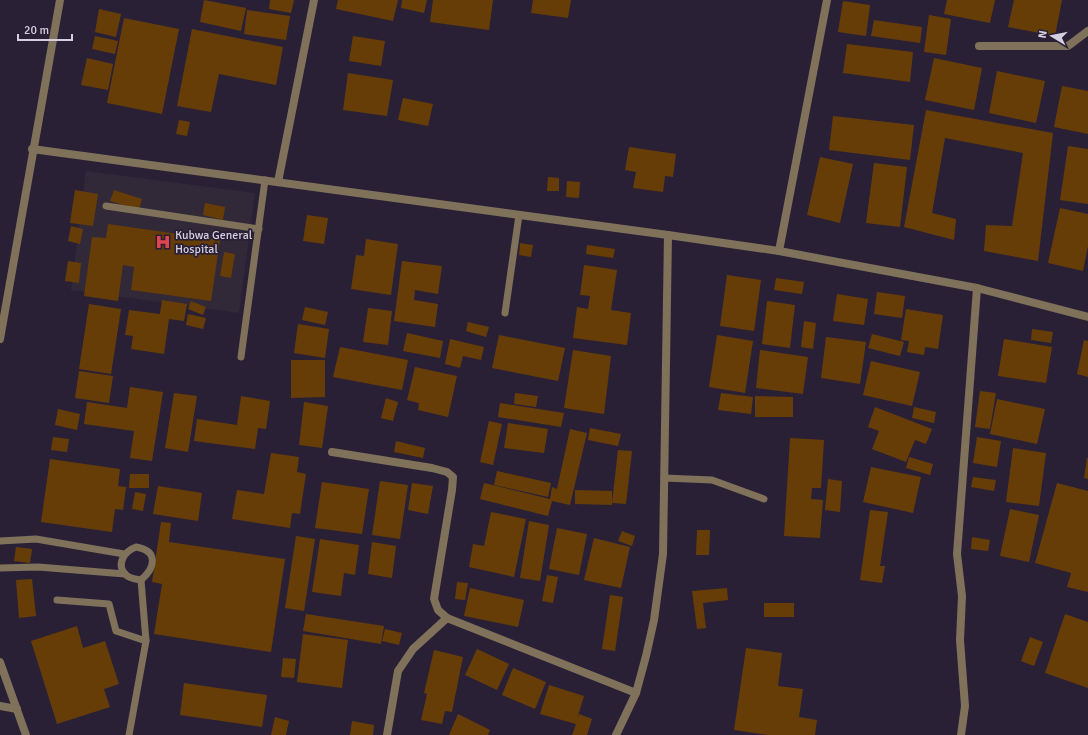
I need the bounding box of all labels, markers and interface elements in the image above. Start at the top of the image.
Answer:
scale bar [18,16,72,42]
north arrow [1032,16,1072,56]
text: 20 m [24,23,49,38]
text: N [1036,29,1050,39]
place label: Kubwa General Hospital [175,228,253,257]
hospital icon: Kubwa General Hospital [154,233,172,251]

